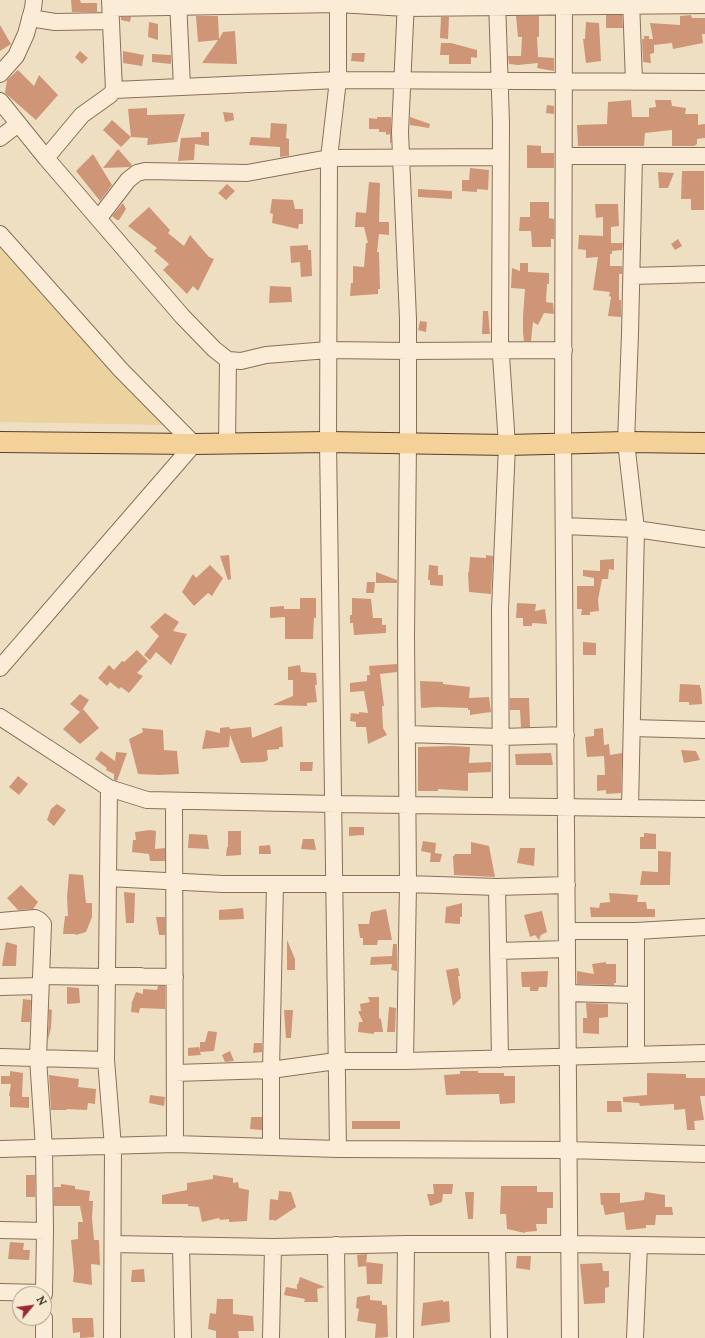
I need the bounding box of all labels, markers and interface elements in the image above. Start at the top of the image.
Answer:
north arrow [12,1286,52,1326]
text: N [33,1294,50,1308]

